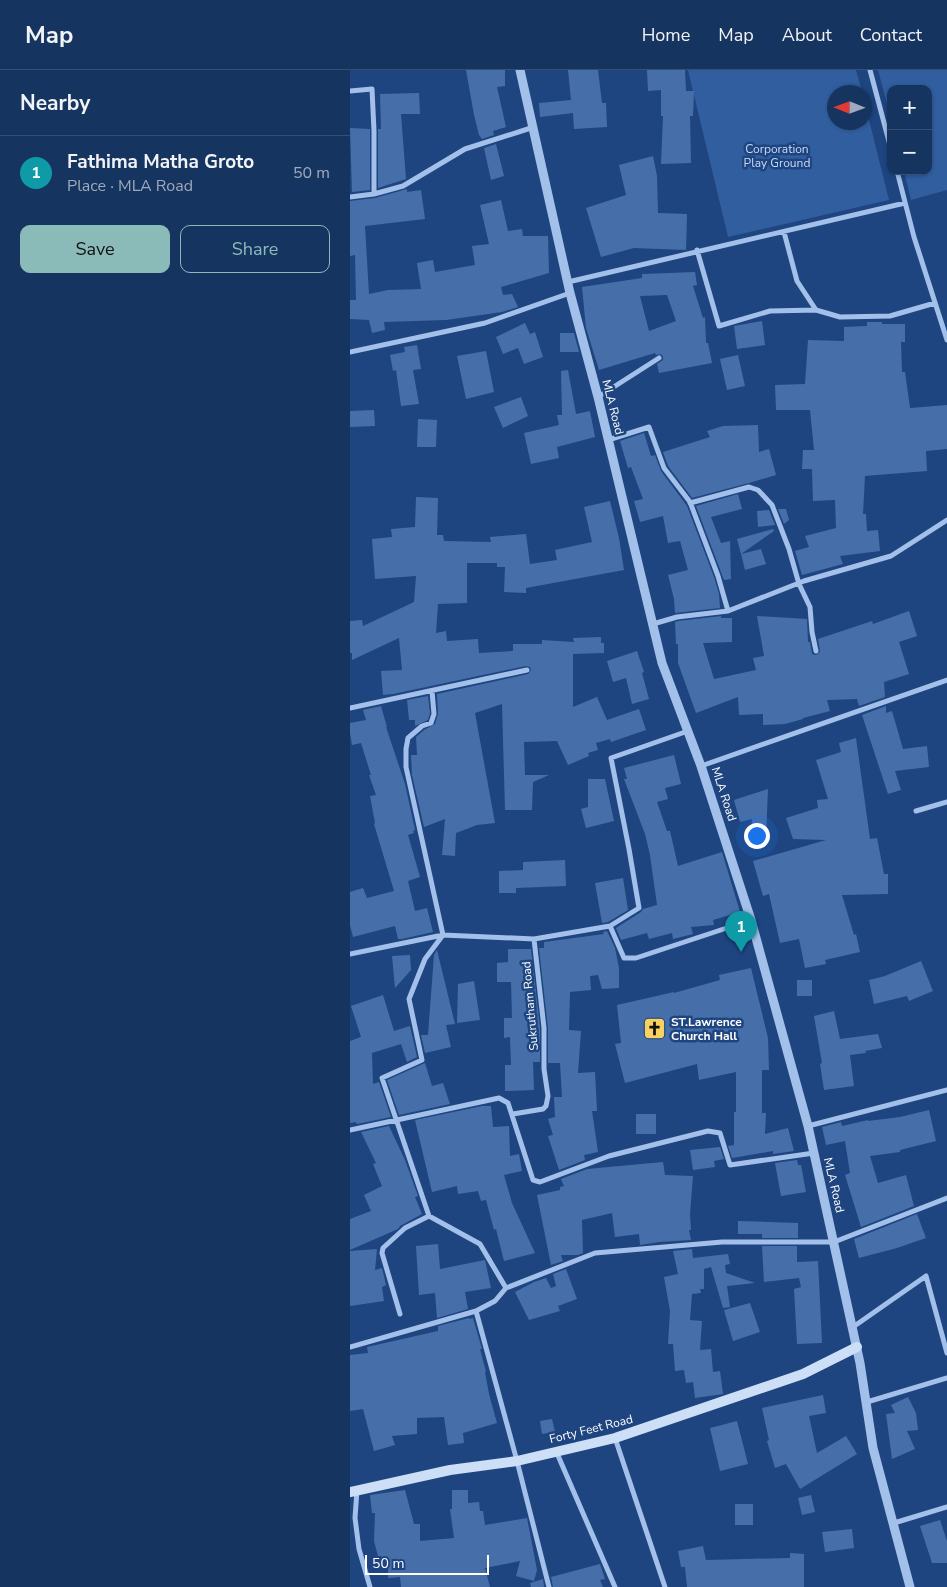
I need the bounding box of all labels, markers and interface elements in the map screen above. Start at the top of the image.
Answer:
text: Map [25,19,73,51]
text: Home [642,23,690,47]
text: Map [718,23,754,47]
text: About [782,23,832,47]
text: Contact [860,23,922,47]
north arrow [827,85,872,130]
map controls [887,85,932,175]
button: + [887,85,932,130]
text: Nearby [20,89,90,117]
button: − [887,130,932,175]
park label: Corporation Play Ground [744,141,810,171]
text: Fathima Matha Groto [67,149,254,175]
text: 1 [31,162,41,184]
text: 50 m [293,162,330,184]
text: Place · MLA Road [67,175,193,197]
button: Save [20,225,170,273]
button: Share [180,225,330,273]
street label: MLA Road [598,378,628,436]
street label: MLA Road [708,765,740,823]
your location [744,823,770,849]
pin: 1 [725,911,757,952]
street label: Sukrutham Road [518,961,542,1051]
place label: ST.Lawrence Church Hall [671,1014,742,1044]
church icon: ST.Lawrence Church Hall [643,1017,667,1041]
street label: MLA Road [820,1156,848,1214]
street label: Forty Feet Road [548,1411,634,1447]
scale bar [365,1552,489,1575]
text: 50 m [372,1554,404,1573]

